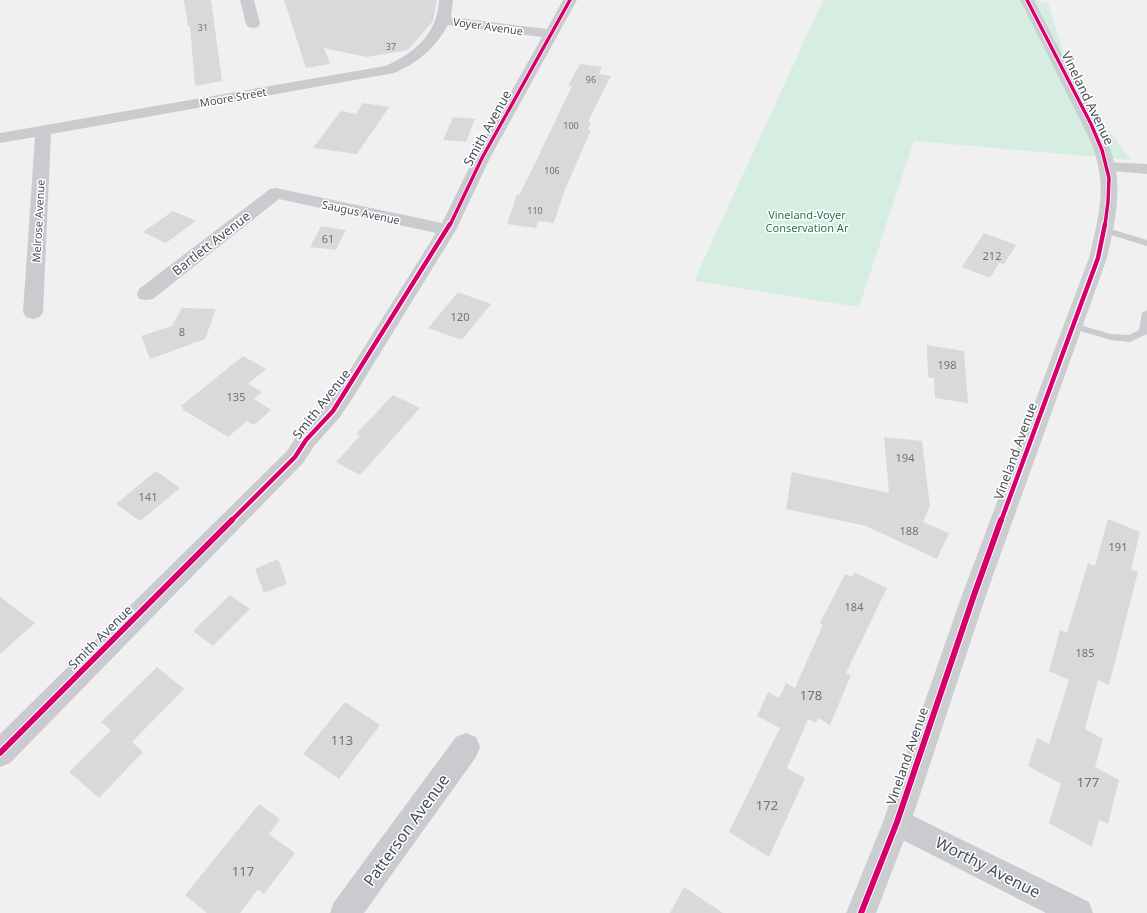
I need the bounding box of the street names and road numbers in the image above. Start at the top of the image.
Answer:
street label: Voyer Avenue [452,14,524,38]
street label: Vineland Avenue [1058,48,1118,148]
street label: Moore Street [199,84,268,110]
street label: Smith Avenue [459,87,515,169]
street label: Melrose Avenue [28,179,48,263]
street label: Saugus Avenue [321,196,401,228]
street label: Bartlett Avenue [168,207,254,279]
street label: Smith Avenue [288,365,354,443]
street label: Vineland Avenue [989,400,1041,502]
street label: Smith Avenue [64,601,136,673]
street label: Vineland Avenue [882,705,932,807]
street label: Patterson Avenue [358,770,454,890]
street label: Worthy Avenue [932,831,1044,903]

